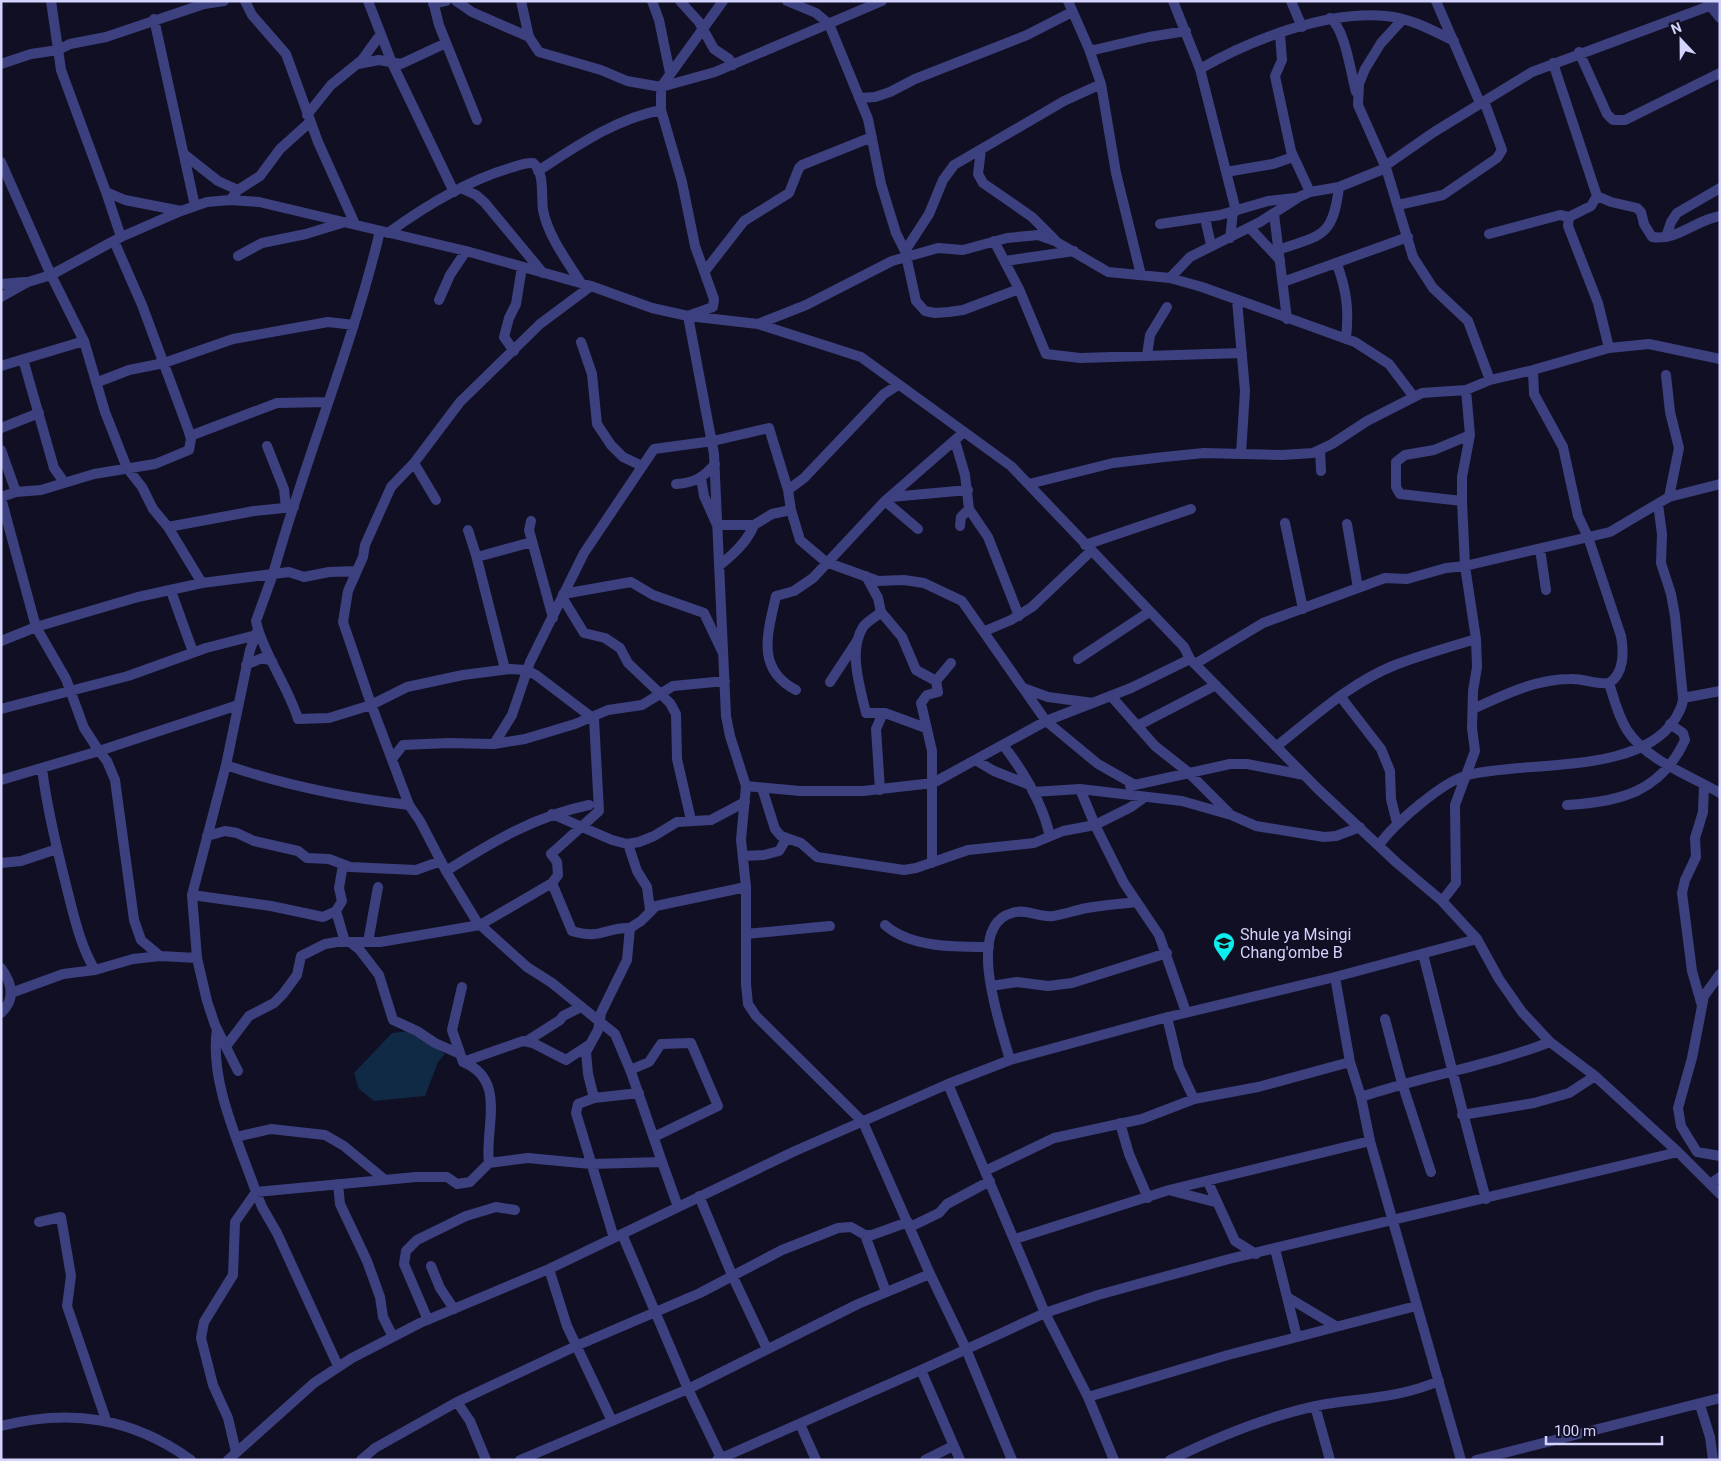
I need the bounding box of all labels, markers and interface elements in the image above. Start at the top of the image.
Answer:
north arrow [1656,15,1706,65]
text: N [1669,19,1684,37]
place label: Shule ya Msingi Chang'ombe B [1240,925,1351,962]
school or university icon: Shule ya Msingi Chang'ombe B [1212,931,1236,962]
scale bar [1546,1414,1662,1446]
text: 100 m [1554,1422,1596,1440]

